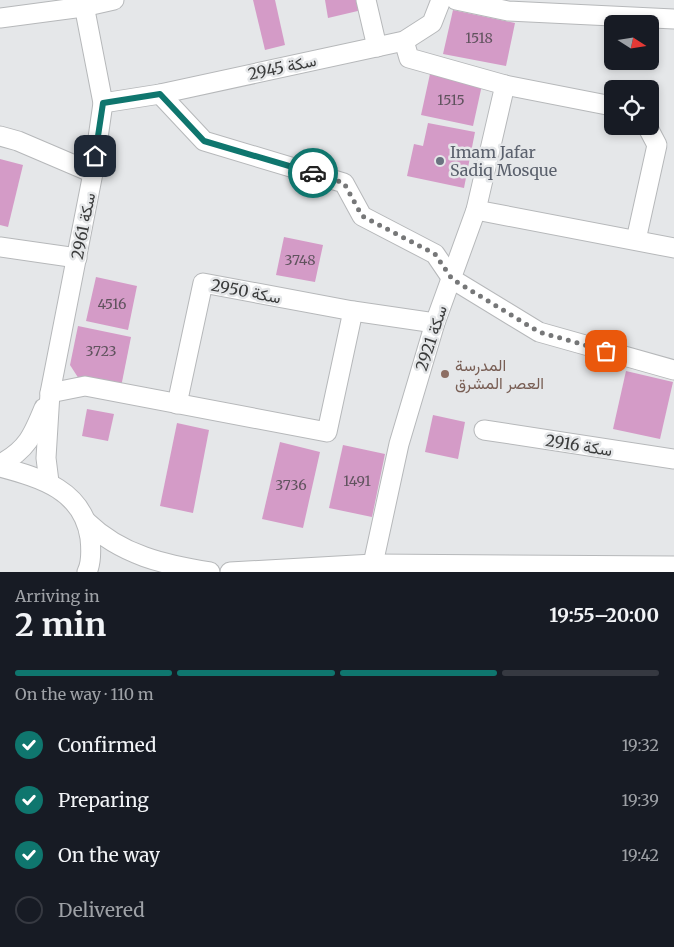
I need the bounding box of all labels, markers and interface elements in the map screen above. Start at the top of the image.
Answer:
north arrow [604,15,659,70]
map controls [604,15,659,135]
house number: 1518 [465,29,493,47]
street label: سكة 2945 [246,50,318,84]
button: locate [604,80,659,135]
house number: 1515 [437,91,465,109]
pin [74,135,116,177]
icon: home [81,142,109,170]
place label: Imam Jafar Sadiq Mosque [450,142,557,180]
courier [288,148,338,198]
marker: Imam Jafar Sadiq Mosque [434,155,446,167]
icon: car [299,159,327,187]
street label: سكة 2961 [67,191,99,261]
house number: 3748 [284,251,316,269]
street label: سكة 2950 [209,274,283,308]
house number: 4516 [97,295,127,313]
street label: سكة 2921 [411,303,451,373]
pin [585,330,627,372]
icon: bag [592,337,620,365]
house number: 3723 [85,342,117,360]
place label: المدرسة العصر المشرق [455,355,544,394]
marker: المدرسة العصر المشرق [439,368,451,380]
street label: سكة 2916 [544,430,614,460]
house number: 1491 [343,472,371,490]
house number: 3736 [275,476,307,494]
text: Arriving in [15,586,100,606]
text: 19:55–20:00 [549,603,659,627]
text: 2 min [15,605,106,645]
text: On the way · 110 m [15,684,154,704]
icon: check [15,731,43,759]
text: Confirmed [58,733,156,757]
text: 19:32 [622,735,659,755]
icon: check [15,786,43,814]
text: Preparing [58,788,149,812]
text: 19:39 [621,790,659,810]
icon: check [15,841,43,869]
text: On the way [58,843,160,867]
text: 19:42 [622,845,659,865]
text: Delivered [58,898,145,922]

